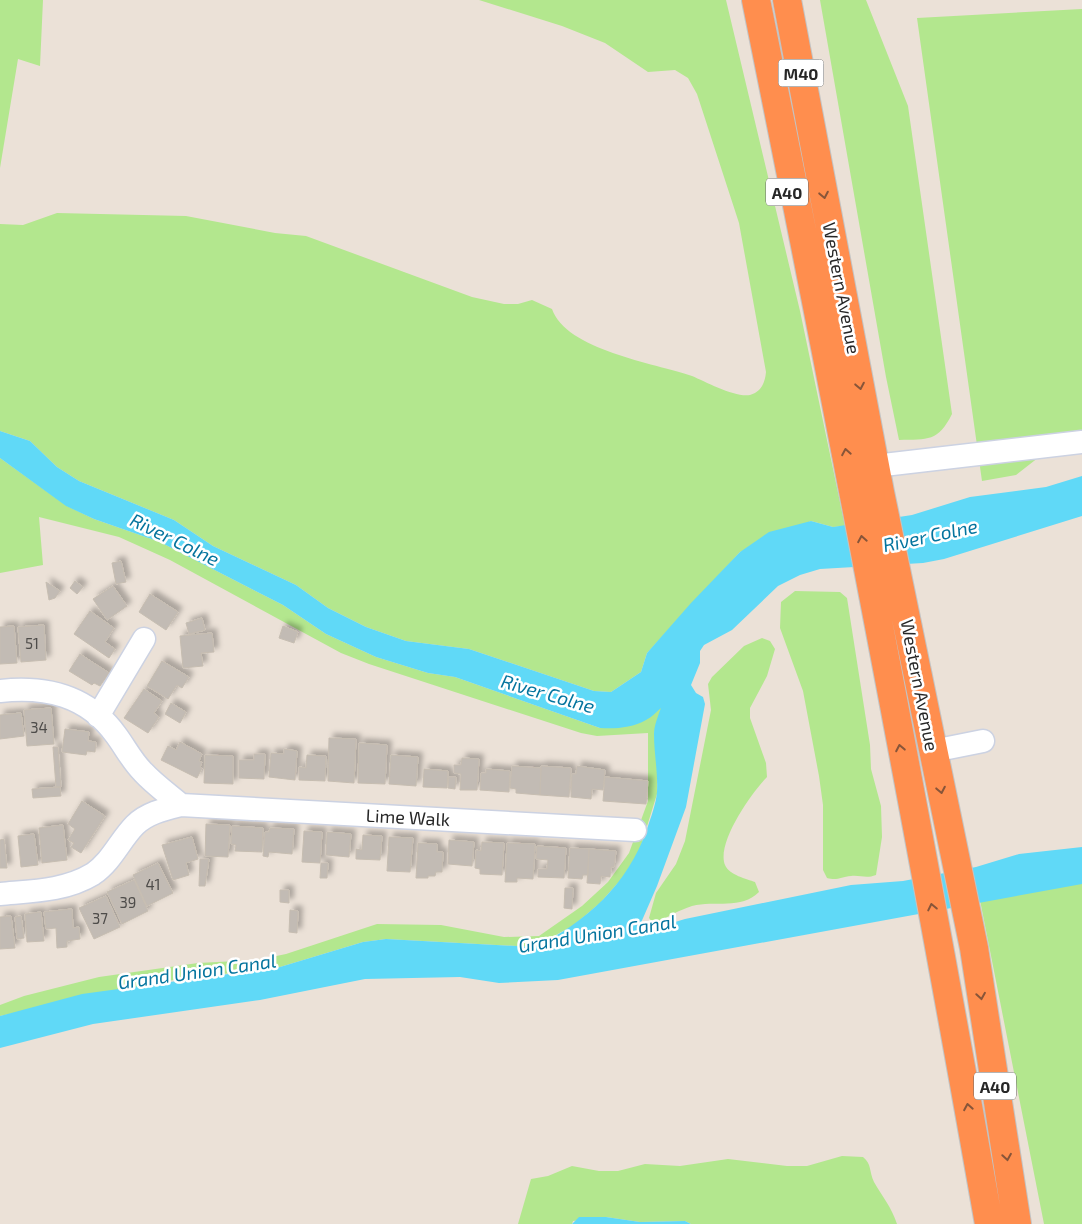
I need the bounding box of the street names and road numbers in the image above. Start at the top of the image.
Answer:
road number: M40 [778,59,824,86]
road number: A40 [766,178,808,206]
street label: Western Avenue [818,220,866,356]
street label: Western Avenue [896,617,944,753]
street label: Lime Walk [365,804,451,830]
road number: A40 [974,1072,1016,1100]

